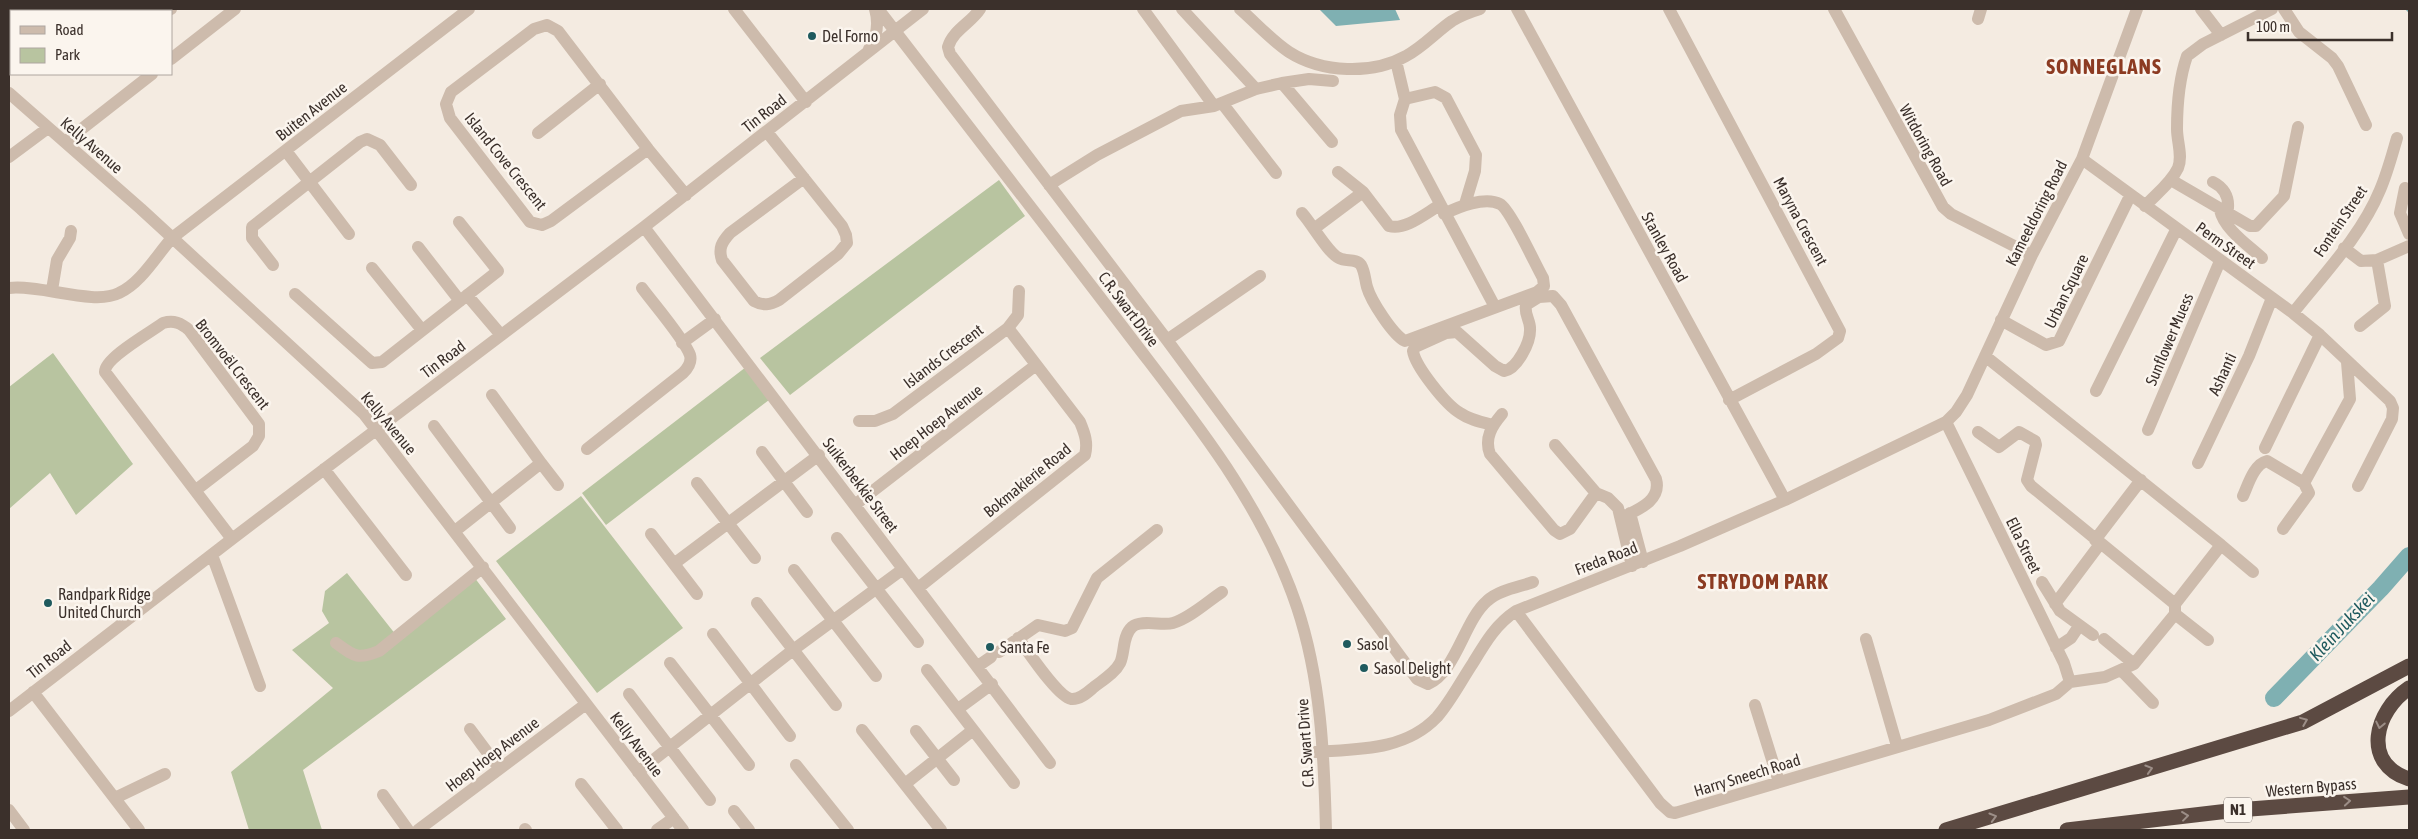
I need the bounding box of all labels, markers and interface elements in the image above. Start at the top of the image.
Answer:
legend [10,10,172,75]
scale bar [2248,10,2392,42]
text: 100 m [2256,18,2290,35]
text: Road [55,21,84,38]
place label: Del Forno [822,27,878,45]
marker: Del Forno [806,30,818,42]
text: Park [55,46,80,63]
district label: SONNEGLANS [2046,54,2162,78]
street label: Buiten Avenue [272,78,350,144]
street label: Tin Road [738,90,790,136]
street label: Witdoring Road [1895,101,1956,189]
street label: Island Cove Crescent [461,109,551,214]
street label: Kelly Avenue [57,113,127,178]
street label: Kameeldoring Road [2002,157,2071,269]
street label: Maryna Crescent [1769,174,1832,269]
street label: Fontein Street [2310,182,2371,260]
street label: Stanley Road [1638,209,1692,286]
street label: Perm Street [2193,218,2260,272]
street label: Urban Square [2040,251,2093,332]
street label: C.R. Swart Drive [1095,268,1163,350]
street label: Sunflower Muess [2141,290,2197,388]
street label: Bromvoël Crescent [192,315,274,413]
street label: Islands Crescent [900,320,987,392]
street label: Tin Road [417,336,469,382]
street label: Ashanti [2204,350,2240,398]
street label: Hoep Hoep Avenue [886,380,986,464]
street label: Kelly Avenue [357,388,420,459]
street label: Suikerbekkie Street [820,434,903,536]
street label: Bokmakierie Road [980,439,1074,521]
street label: Ella Street [2003,514,2045,576]
street label: Freda Road [1572,538,1640,578]
district label: STRYDOM PARK [1697,569,1829,593]
place label: Randpark Ridge United Church [58,585,151,621]
water label: Klein Jukskei [2305,588,2378,665]
marker: Randpark Ridge United Church [42,597,54,609]
place label: Sasol [1357,635,1389,653]
street label: Tin Road [23,636,75,682]
place label: Santa Fe [1000,638,1050,656]
marker: Sasol [1341,638,1353,650]
marker: Santa Fe [984,641,996,653]
place label: Sasol Delight [1374,659,1452,678]
marker: Sasol Delight [1358,662,1370,674]
street label: C.R. Swart Drive [1293,698,1317,788]
street label: Kelly Avenue [606,708,667,780]
street label: Hoep Hoep Avenue [442,713,543,796]
one-way arrow [2299,717,2308,728]
one-way arrow [2375,721,2386,730]
street label: Harry Sneech Road [1692,750,1803,801]
one-way arrow [2144,765,2152,775]
street label: Western Bypass [2265,774,2358,801]
one-way arrow [2343,796,2351,807]
road number: N1 [2224,798,2252,822]
one-way arrow [2181,811,2189,822]
one-way arrow [1989,812,1997,822]

